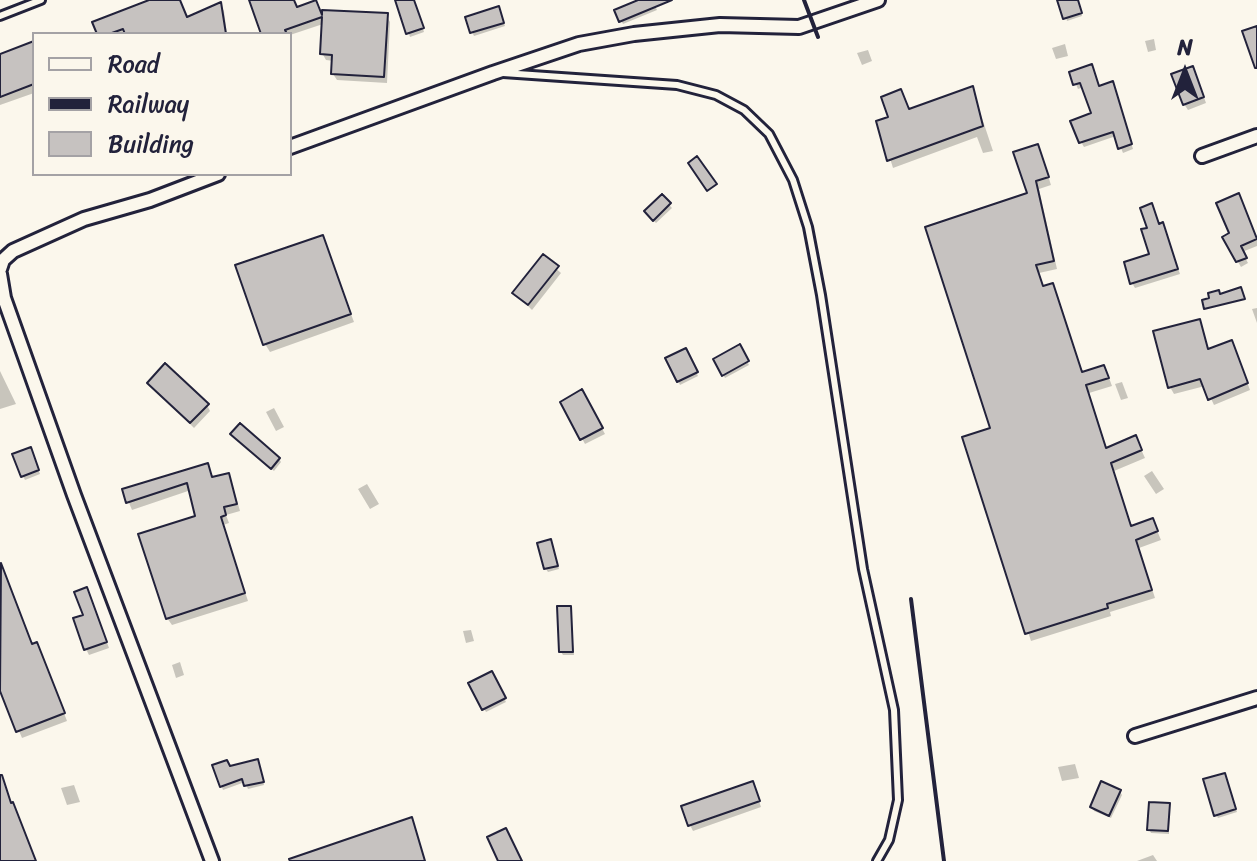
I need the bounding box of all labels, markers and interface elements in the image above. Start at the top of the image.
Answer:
text: N [1177,28,1193,67]
legend [32,32,292,176]
north arrow [1145,32,1225,112]
text: Road [108,43,159,85]
text: Railway [108,83,189,125]
text: Building [108,123,194,165]

